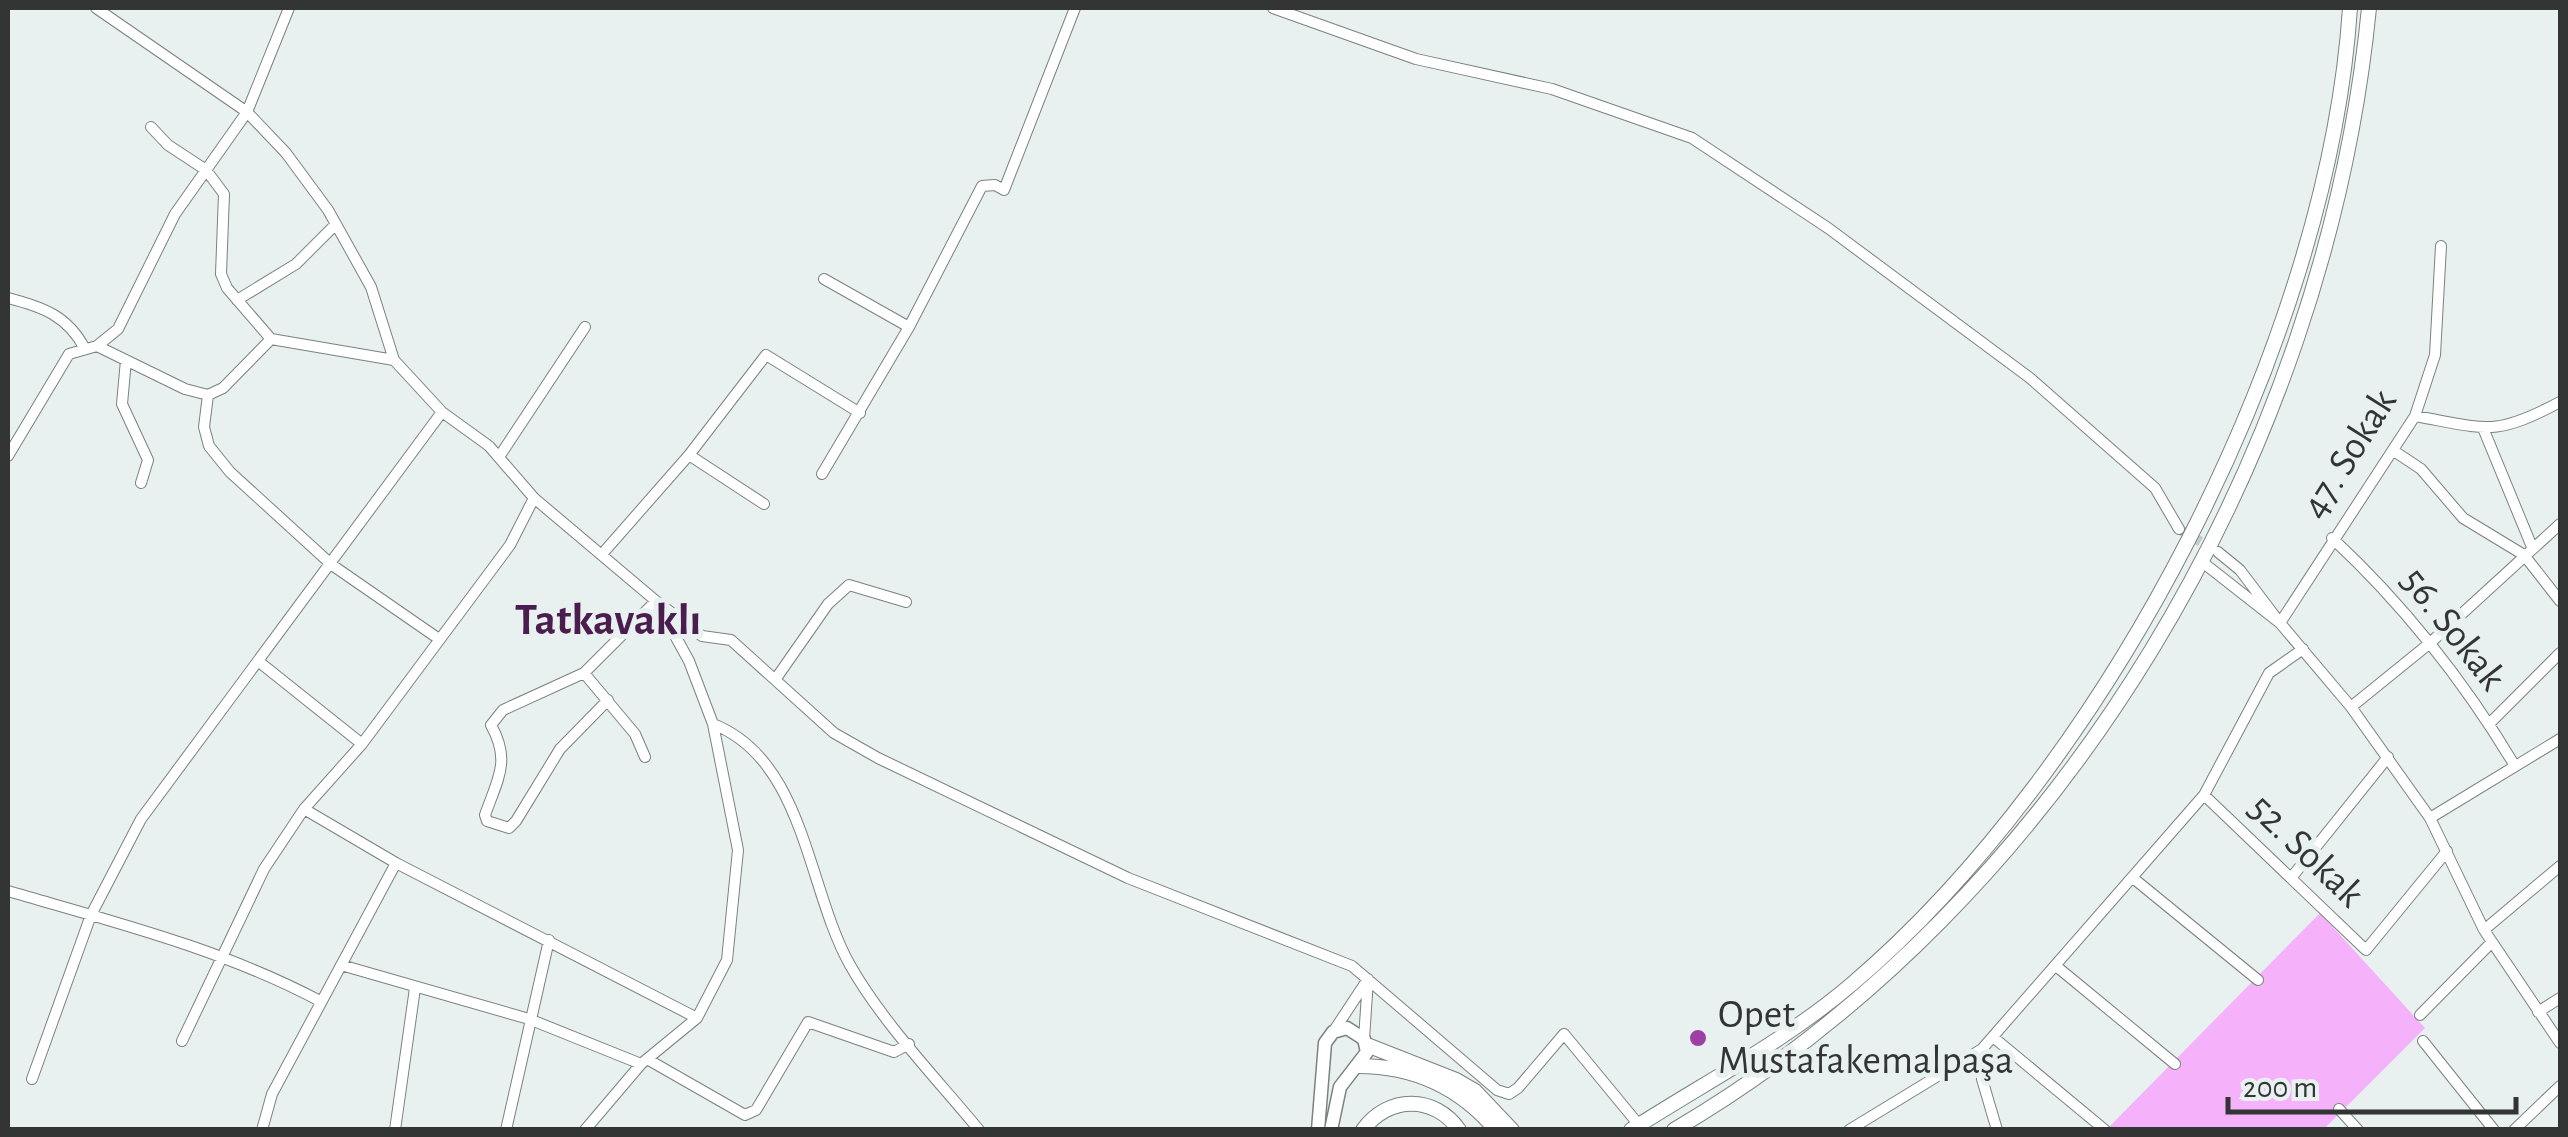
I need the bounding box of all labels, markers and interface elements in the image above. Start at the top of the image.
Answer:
street label: 47. Sokak [2294,383,2404,525]
street label: 56. Sokak [2393,560,2513,698]
district label: Tatkavaklı [515,598,701,643]
street label: 52. Sokak [2241,787,2371,915]
place label: Opet Mustafakemalpaşa [1718,995,2014,1081]
marker: Opet Mustafakemalpaşa [1687,1027,1709,1049]
scale bar [2228,1052,2516,1114]
text: 200 m [2243,1073,2317,1103]

